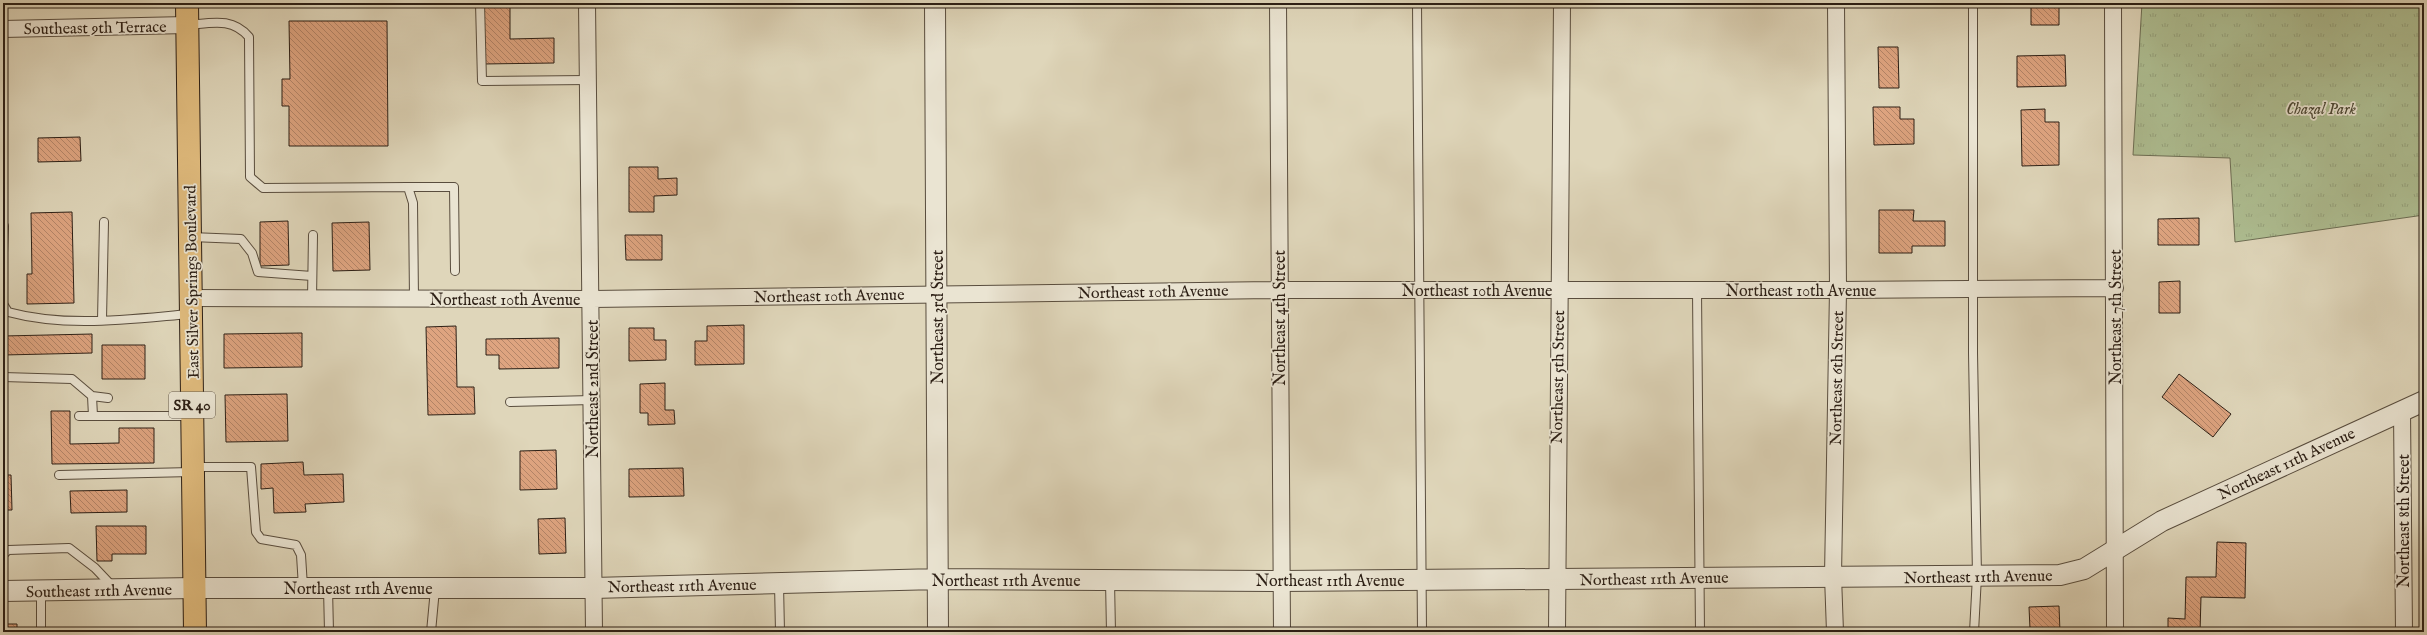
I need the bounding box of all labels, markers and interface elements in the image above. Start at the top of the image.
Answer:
street label: Southeast 9th Terrace [23,18,167,40]
park label: Chazal Park [2286,100,2356,120]
street label: East Silver Springs Boulevard [181,184,205,379]
street label: Northeast 3rd Street [929,249,949,384]
street label: Northeast 7th Street [2107,249,2127,385]
street label: Northeast 4th Street [1271,250,1291,386]
street label: Northeast 10th Avenue [1077,282,1229,304]
street label: Northeast 10th Avenue [1402,282,1552,302]
street label: Northeast 10th Avenue [1726,282,1876,302]
street label: Northeast 10th Avenue [753,286,905,308]
street label: Northeast 10th Avenue [430,291,580,311]
street label: Northeast 5th Street [1548,310,1570,444]
street label: Northeast 6th Street [1827,310,1849,446]
street label: Northeast 2nd Street [584,319,604,458]
road number: SR 40 [169,392,215,418]
street label: Northeast 11th Avenue [2215,424,2359,505]
street label: Northeast 8th Street [2395,453,2415,588]
street label: Northeast 11th Avenue [1903,567,2053,589]
street label: Northeast 11th Avenue [1579,569,1729,591]
street label: Northeast 11th Avenue [932,572,1080,592]
street label: Northeast 11th Avenue [1256,572,1404,592]
street label: Northeast 11th Avenue [607,576,757,598]
street label: Northeast 11th Avenue [284,580,432,600]
street label: Southeast 11th Avenue [26,581,172,603]

